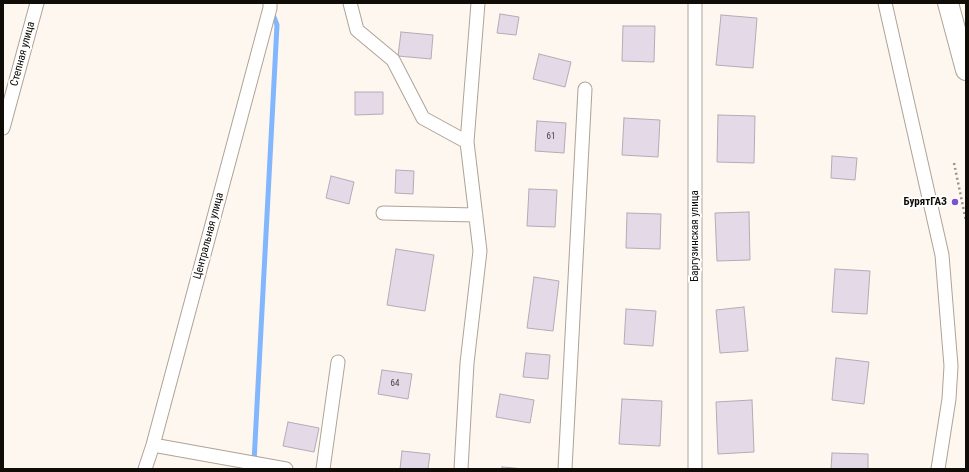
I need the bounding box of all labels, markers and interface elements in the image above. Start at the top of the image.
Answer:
street label: Степная улица [8,20,38,88]
house number: 61 [547,132,555,142]
street label: Баргузинская улица [688,190,702,282]
street label: Центральная улица [191,191,227,281]
place label: БурятГАЗ [903,195,947,209]
marker: БурятГАЗ [950,197,960,207]
house number: 64 [391,379,399,389]

